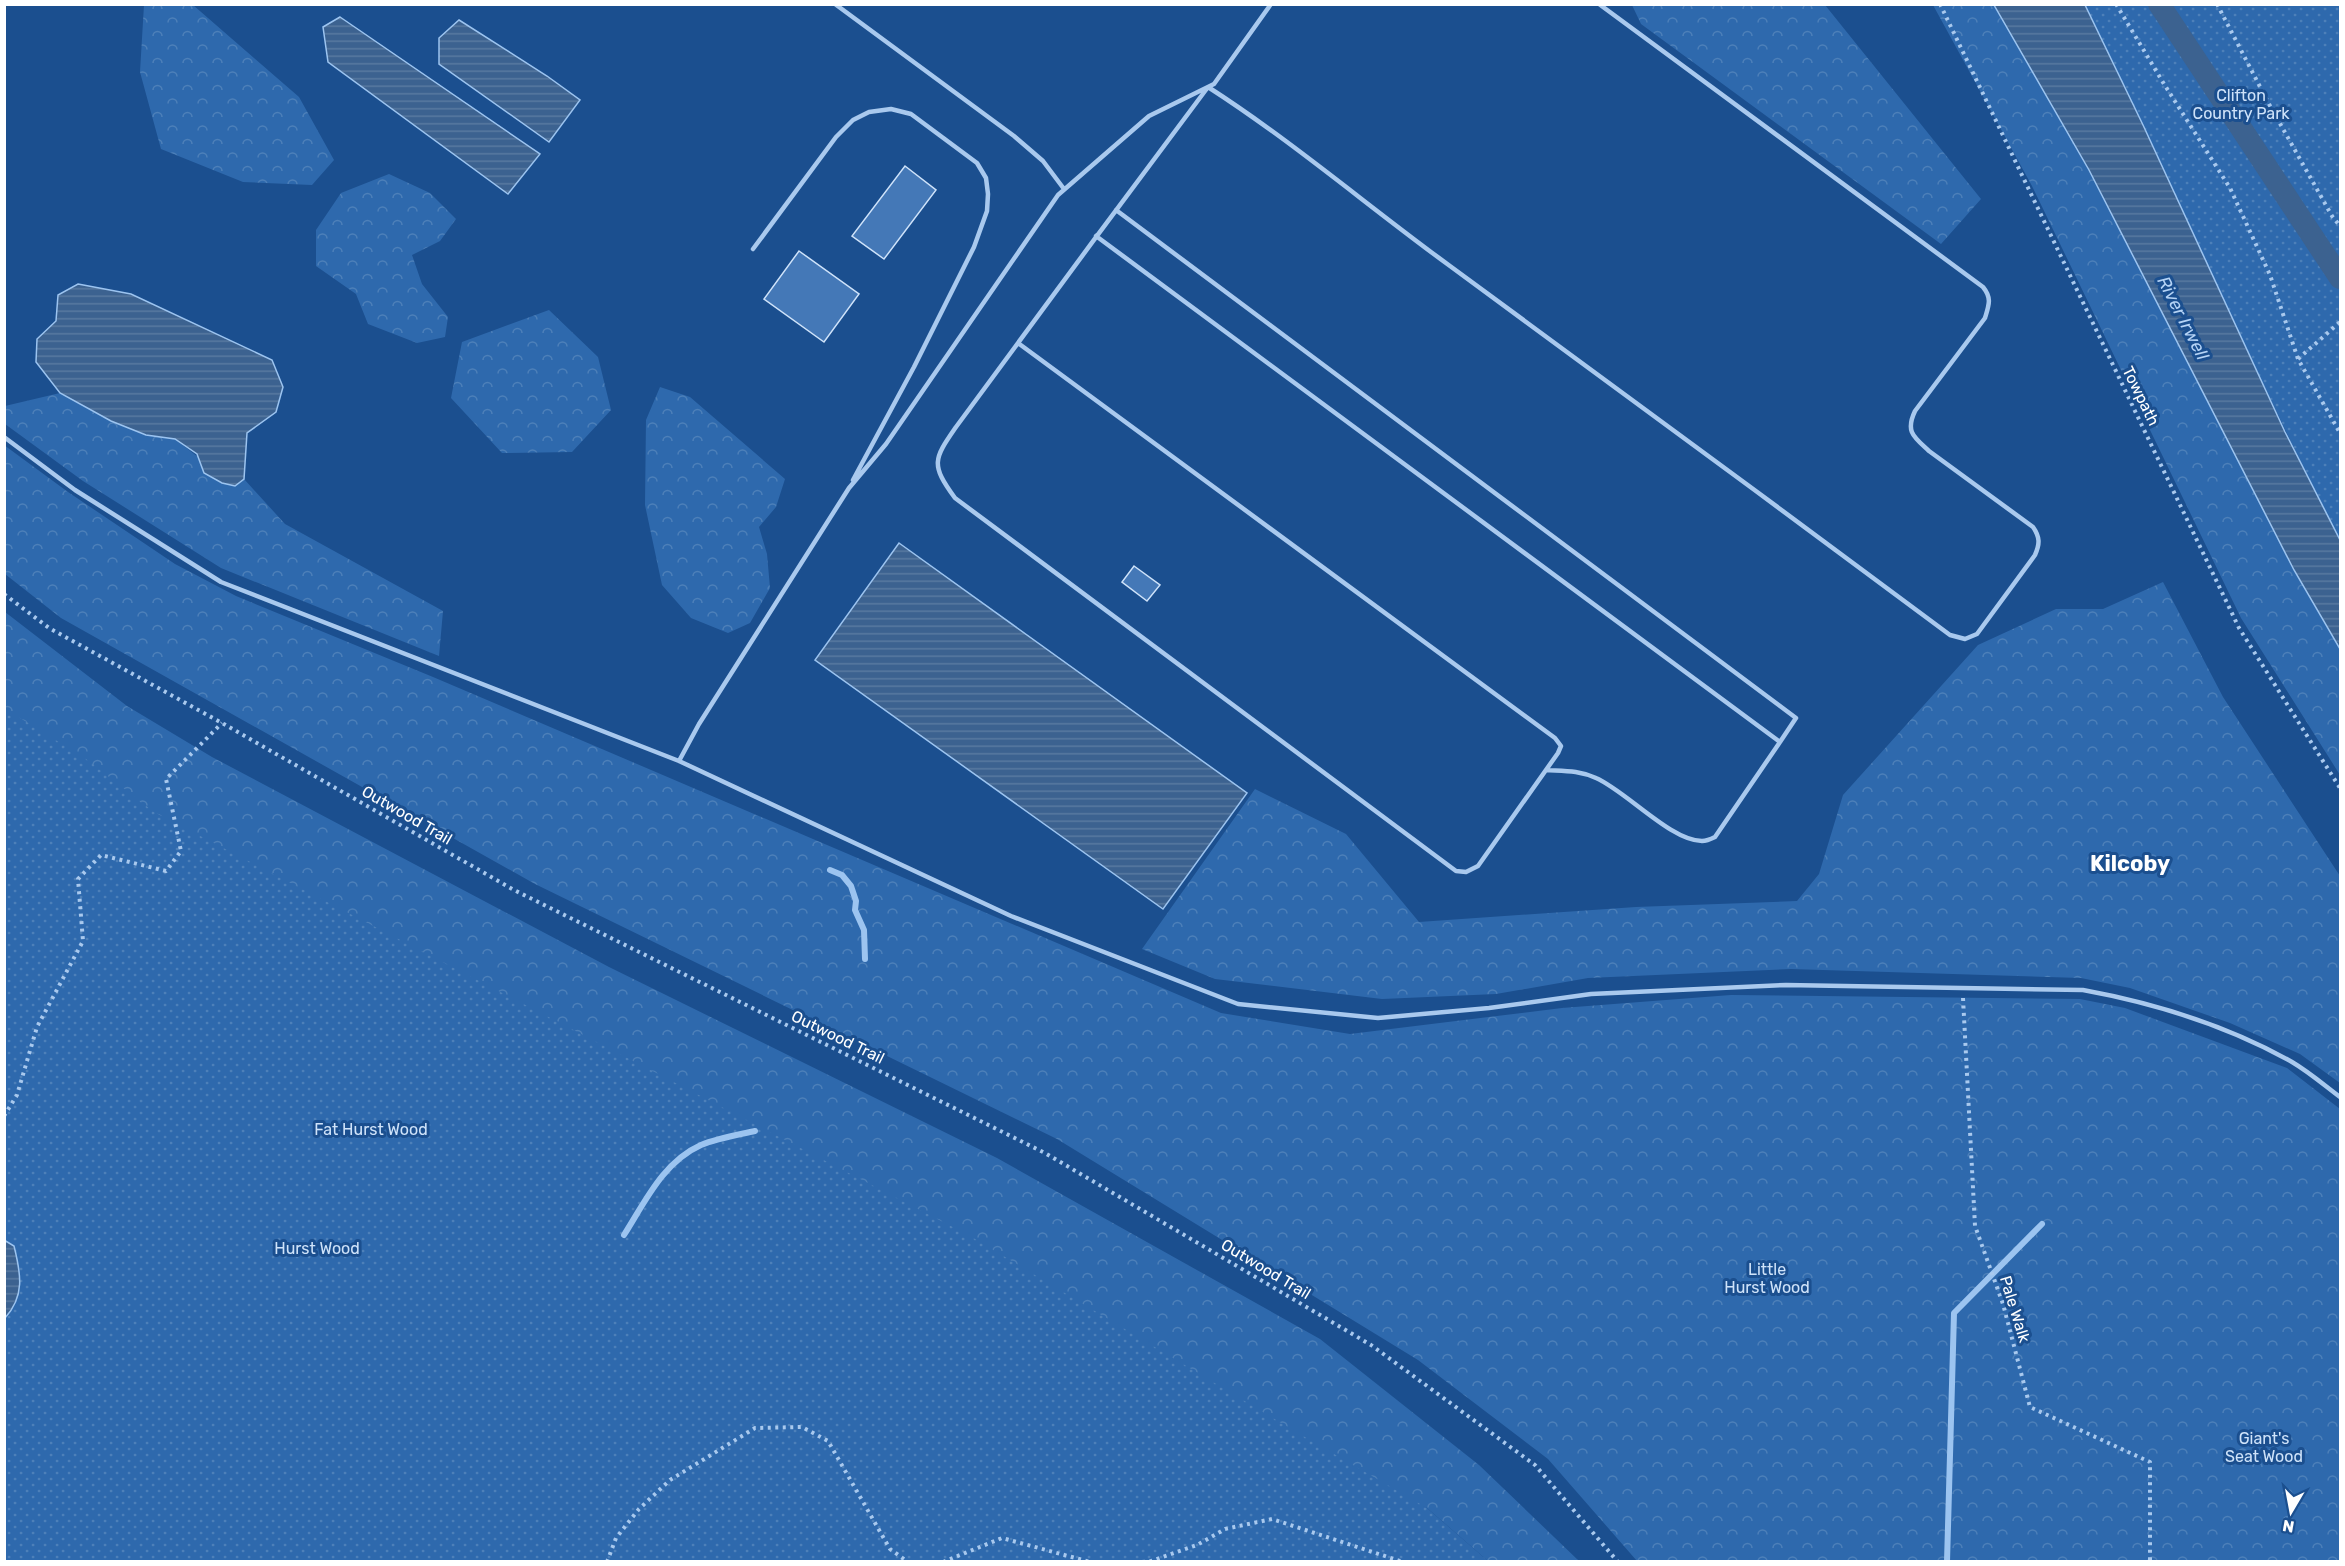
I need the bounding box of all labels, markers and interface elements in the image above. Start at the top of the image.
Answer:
park label: Clifton Country Park [2192,86,2290,123]
water label: River Irwell [2152,272,2214,364]
street label: Towpath [2118,363,2164,429]
street label: Outwood Trail [358,781,456,849]
district label: Kilcoby [2090,850,2170,877]
street label: Outwood Trail [788,1006,888,1068]
park label: Fat Hurst Wood [314,1120,428,1139]
street label: Outwood Trail [1218,1235,1314,1303]
park label: Hurst Wood [274,1239,360,1258]
park label: Little Hurst Wood [1724,1260,1810,1297]
street label: Pale Walk [1996,1273,2034,1345]
park label: Giant's Seat Wood [2225,1429,2303,1466]
north arrow [2261,1482,2321,1542]
text: N [2281,1516,2296,1537]

